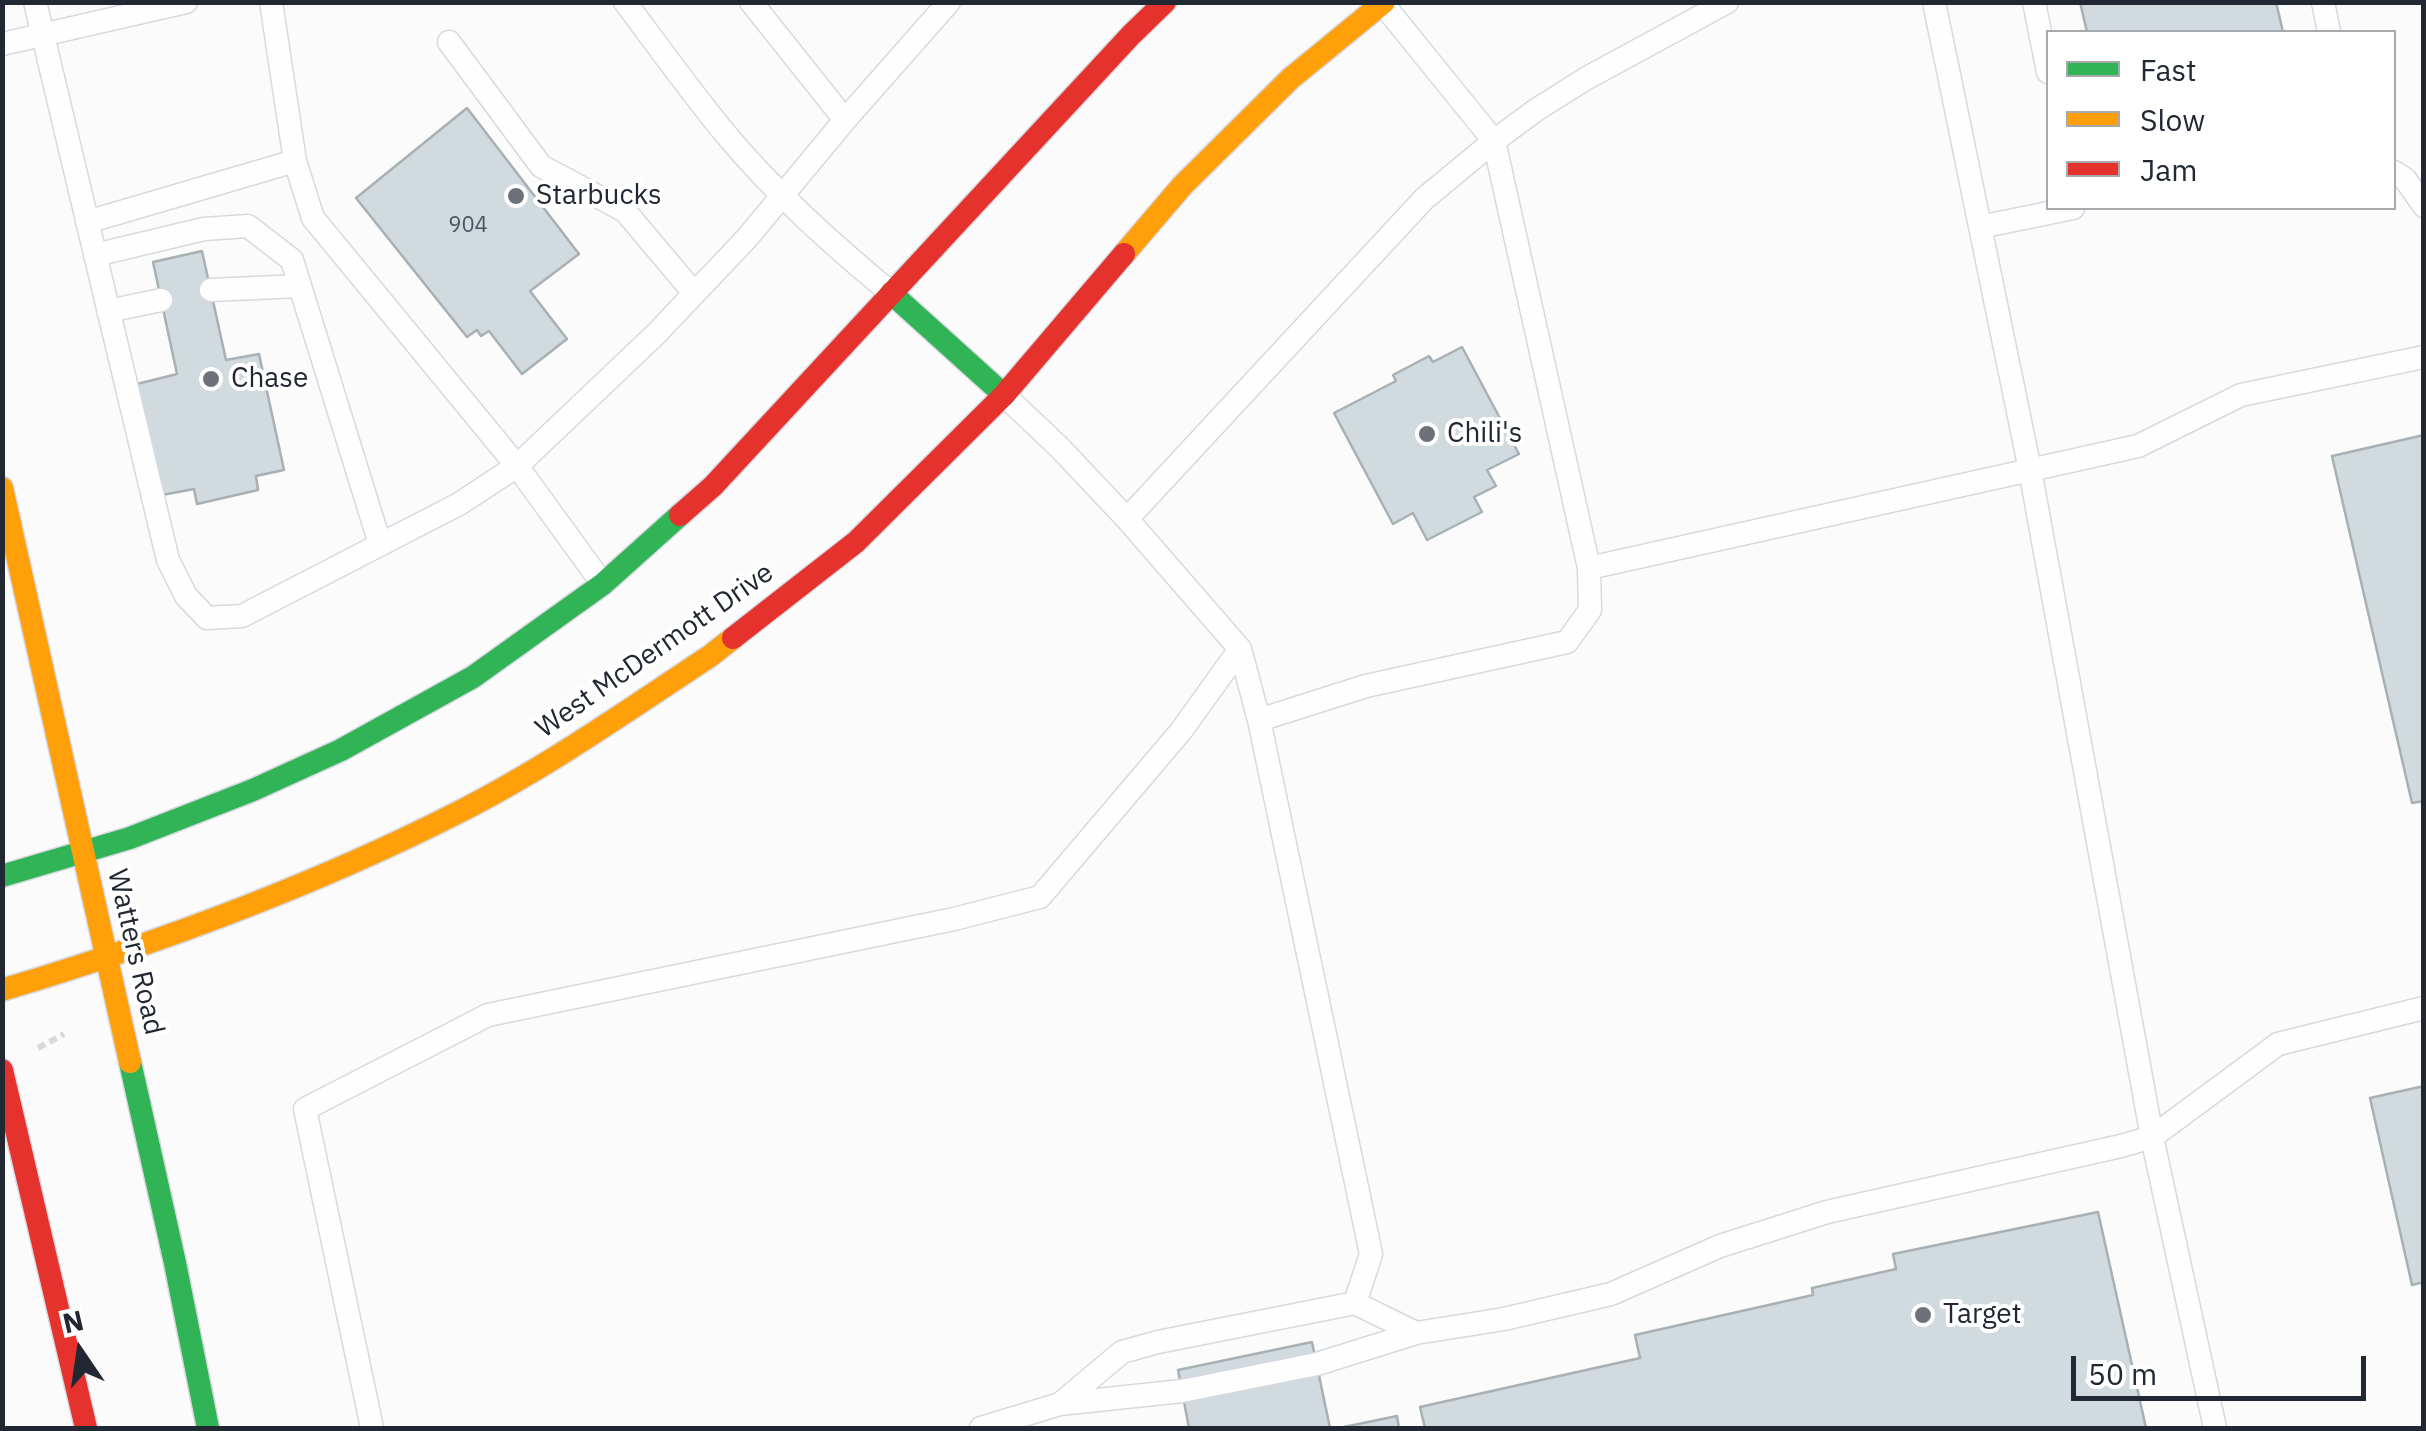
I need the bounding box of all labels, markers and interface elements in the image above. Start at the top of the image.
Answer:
legend [2046,30,2396,210]
text: Fast [2140,50,2197,89]
text: Slow [2140,100,2205,139]
text: Jam [2140,150,2198,189]
place label: Starbucks [536,179,662,213]
marker: Starbucks [505,185,527,207]
house number: 904 [448,213,488,239]
place label: Chase [231,362,308,396]
marker: Chase [200,368,222,390]
place label: Chili's [1447,417,1522,451]
marker: Chili's [1416,423,1438,445]
street label: West McDermott Drive [530,556,780,746]
street label: Watters Road [100,866,170,1038]
place label: Target [1943,1298,2021,1332]
north arrow [30,1301,130,1401]
text: N [59,1301,87,1342]
marker: Target [1912,1304,1934,1326]
scale bar [2076,1336,2371,1398]
text: 50 m [2088,1354,2157,1393]

